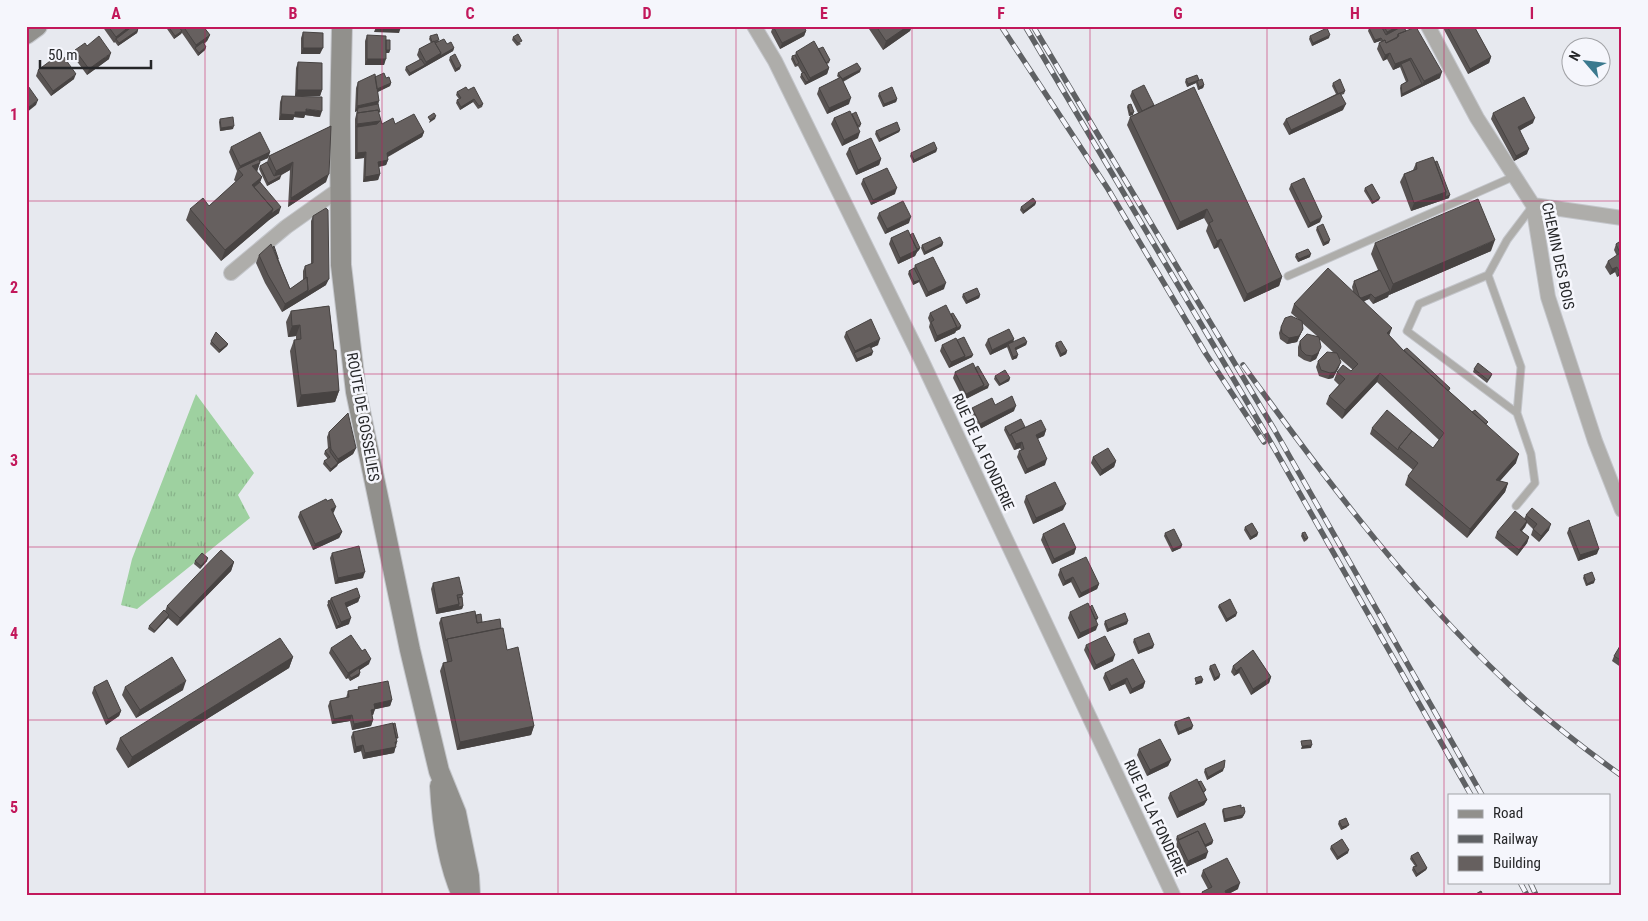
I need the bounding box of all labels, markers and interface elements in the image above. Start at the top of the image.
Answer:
text: A [111,4,121,23]
text: B [289,4,298,23]
text: C [465,4,475,23]
text: D [642,4,652,23]
text: E [820,4,828,23]
text: F [997,4,1005,23]
text: G [1173,4,1183,23]
text: H [1350,4,1360,23]
text: I [1530,4,1534,23]
scale bar [40,38,151,70]
north arrow [1560,38,1610,88]
text: 50 m [48,46,78,64]
text: N [1565,48,1584,63]
text: 1 [10,105,18,124]
street label: CHEMIN DES BOIS [1538,201,1578,311]
text: 2 [10,278,18,297]
street label: ROUTE DE GOSSELIES [343,351,383,483]
street label: RUE DE LA FONDERIE [948,391,1018,513]
text: 3 [10,451,18,470]
text: 4 [10,624,18,643]
street label: RUE DE LA FONDERIE [1120,757,1190,879]
legend [1448,794,1610,884]
text: 5 [10,798,18,817]
text: Road [1493,804,1523,822]
text: Railway [1493,830,1538,848]
text: Building [1493,854,1541,872]

